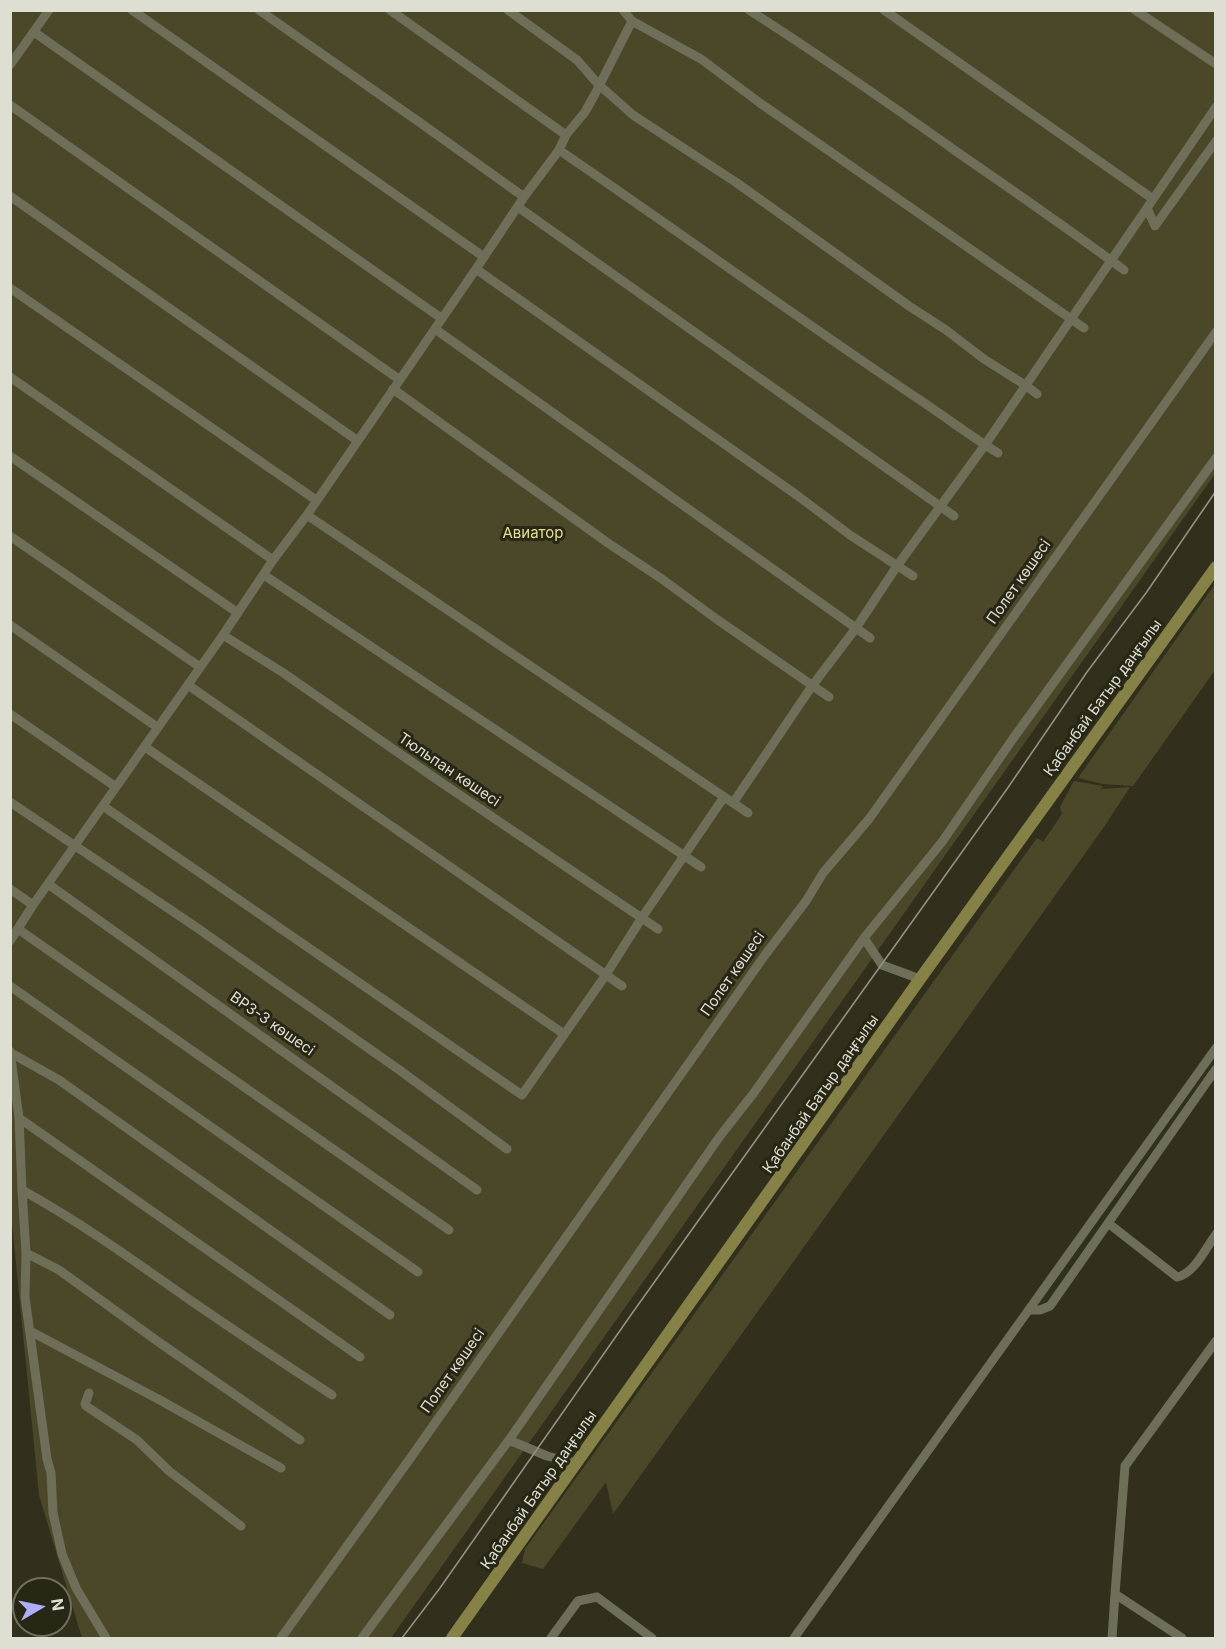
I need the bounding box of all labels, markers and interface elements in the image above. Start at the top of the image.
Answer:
park label: Авиатор [502,524,564,542]
street label: Полет көшесі [983,536,1055,628]
street label: Қабанбай Батыр даңғылы [1040,616,1166,780]
street label: Тюльпан көшесі [395,729,503,811]
street label: Полет көшесі [697,928,769,1020]
street label: ВРЗ-3 көшесі [226,988,318,1060]
street label: Қабанбай Батыр даңғылы [759,1011,883,1177]
street label: Полет көшесі [417,1325,489,1417]
street label: Қабанбай Батыр даңғылы [477,1407,601,1573]
north arrow [12,1577,72,1637]
text: N [47,1597,69,1612]

